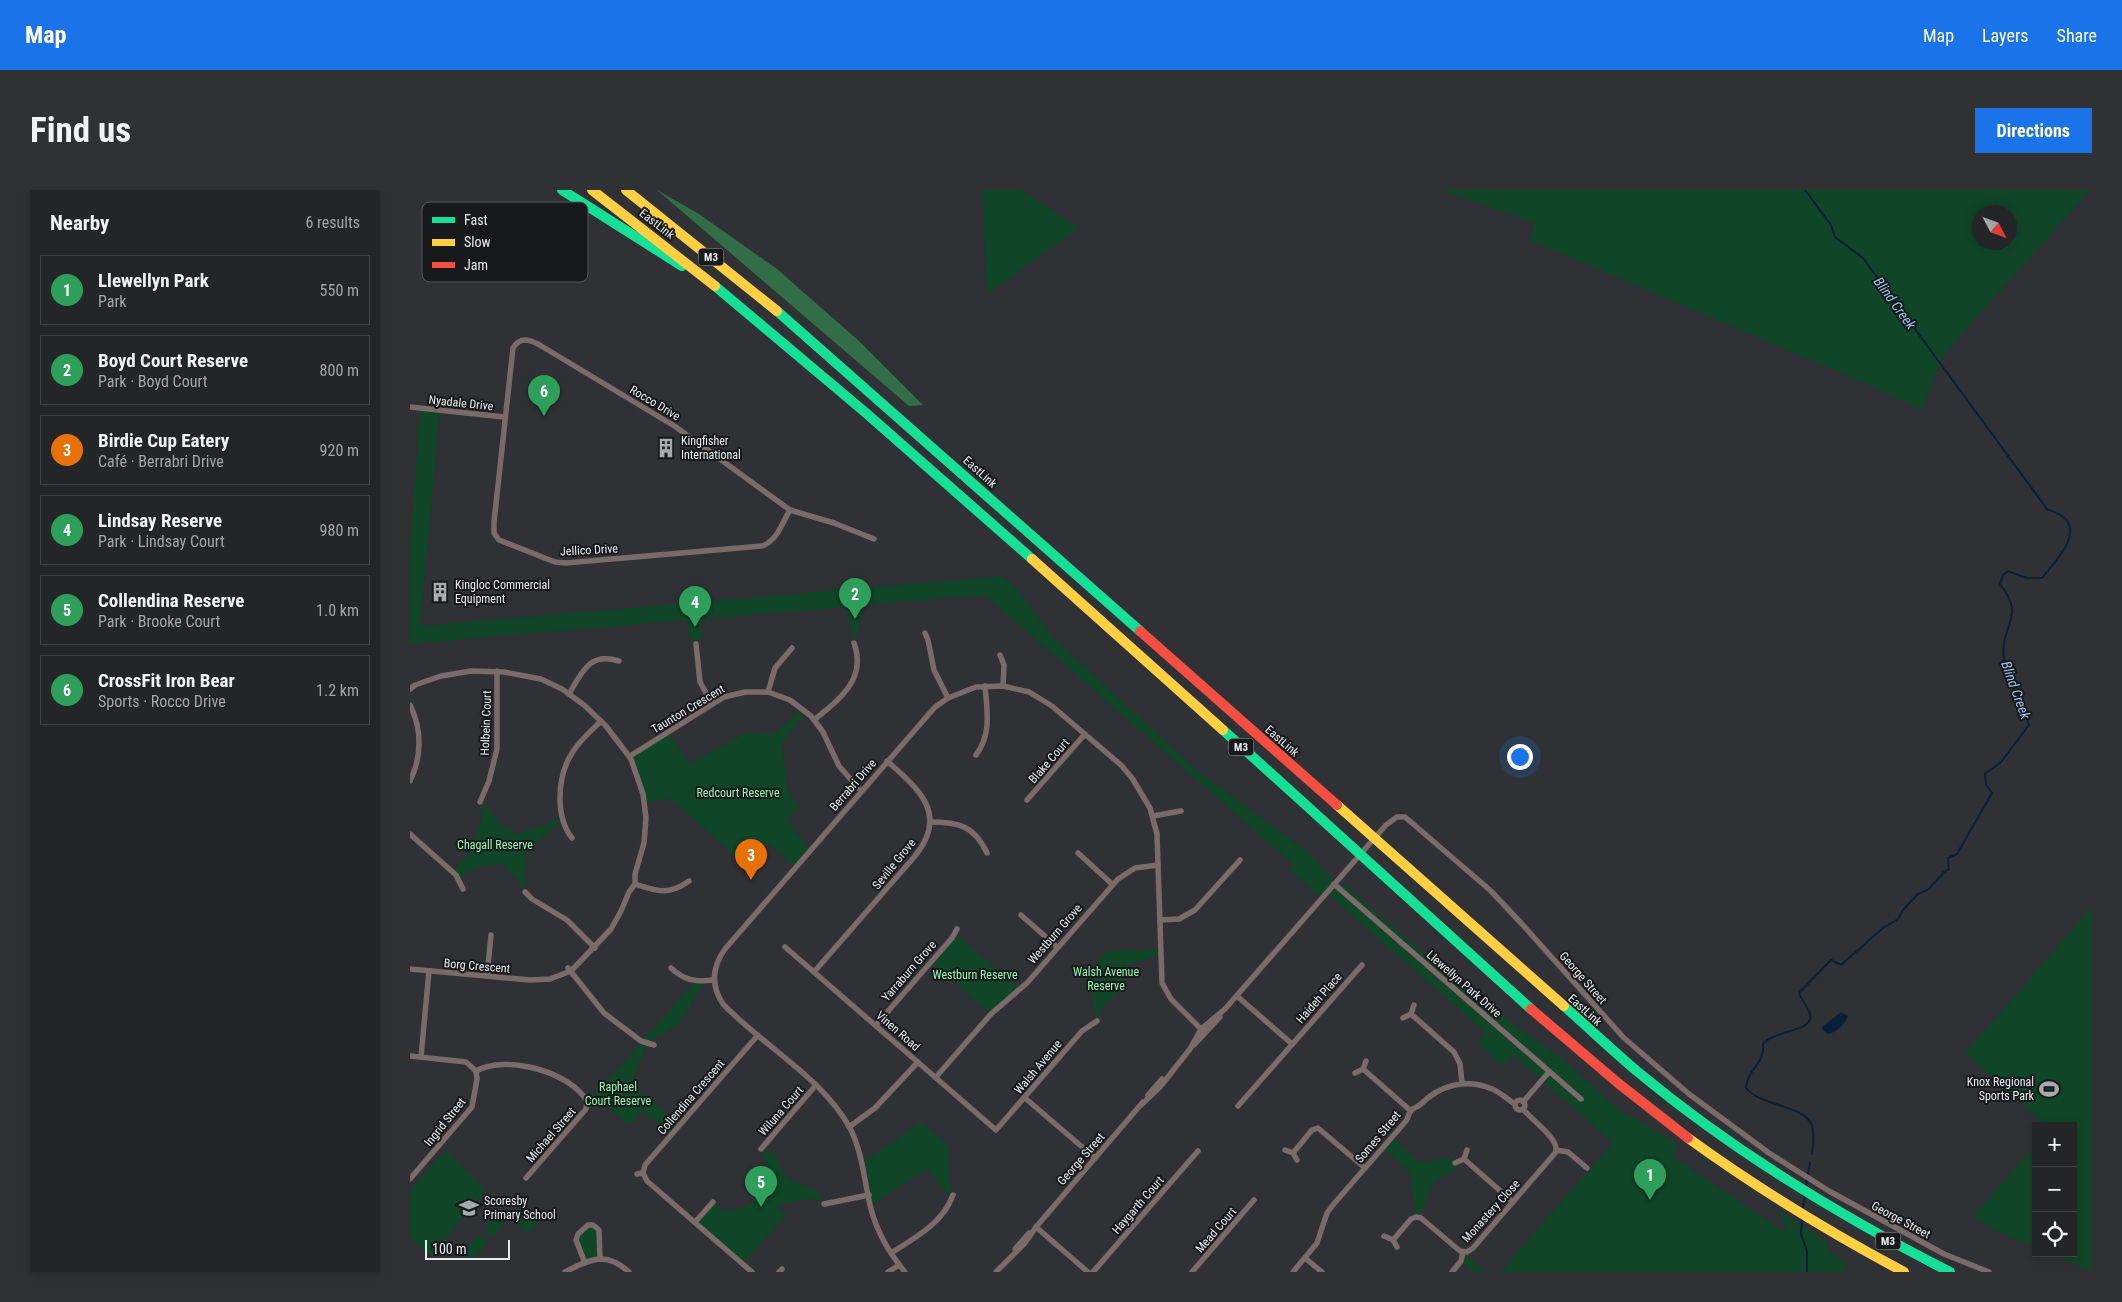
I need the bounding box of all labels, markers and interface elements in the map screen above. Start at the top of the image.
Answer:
text: Map [25,21,66,49]
text: Map [1923,25,1954,46]
text: Layers [1982,25,2029,46]
text: Share [2057,25,2097,46]
button: Directions [1975,108,2092,153]
text: Find us [30,110,131,151]
legend [422,202,588,282]
north arrow [1972,205,2017,250]
street label: EastLink [637,206,678,242]
text: Nearby [50,211,109,235]
text: Fast [464,212,488,228]
text: 6 results [305,213,360,232]
text: Slow [464,234,491,250]
road number: M3 [698,248,724,266]
text: Jam [464,257,488,273]
text: Llewellyn Park [98,269,209,292]
water label: Blind Creek [1871,274,1920,333]
text: 1 [63,281,71,300]
text: 550 m [320,281,359,300]
text: Park [98,292,127,311]
text: Boyd Court Reserve [98,349,248,372]
text: 2 [63,361,71,380]
text: 800 m [320,361,359,380]
text: Park · Boyd Court [98,372,207,391]
pin: 6 [528,375,560,416]
street label: Rocco Drive [627,383,683,424]
street label: Nyadale Drive [428,393,494,413]
text: Birdie Cup Eatery [98,429,229,452]
place label: Kingfisher International [681,434,741,462]
building icon: Kingfisher International [655,437,677,459]
text: 3 [63,441,71,460]
text: 920 m [320,441,359,460]
text: Café · Berrabri Drive [98,452,224,471]
street label: EastLink [960,453,1000,491]
text: Lindsay Reserve [98,509,222,532]
text: 4 [63,521,71,540]
text: 980 m [320,521,359,540]
text: Park · Lindsay Court [98,532,225,551]
street label: Jellico Drive [560,541,619,559]
place label: Kingloc Commercial Equipment [455,578,550,606]
pin: 2 [839,578,871,619]
building icon: Kingloc Commercial Equipment [429,581,451,603]
pin: 4 [679,586,711,627]
text: Collendina Reserve [98,589,244,612]
text: 5 [63,601,71,620]
text: 1.0 km [316,601,359,620]
text: Park · Brooke Court [98,612,220,631]
water label: Blind Creek [1998,659,2034,722]
text: CrossFit Iron Bear [98,669,235,692]
text: 6 [63,681,71,700]
text: 1.2 km [316,681,359,700]
street label: Taunton Crescent [649,681,728,736]
street label: Holbein Court [478,690,494,756]
text: Sports · Rocco Drive [98,692,226,711]
street label: EastLink [1262,722,1302,760]
street label: Blake Court [1026,735,1073,786]
road number: M3 [1228,738,1254,756]
your location [1507,744,1533,770]
street label: Berrabri Drive [827,756,880,814]
park label: Redcourt Reserve [696,786,780,800]
street label: Seville Grove [869,836,919,892]
park label: Chagall Reserve [457,838,533,852]
pin: 3 [735,839,767,880]
street label: Westburn Grove [1025,901,1085,967]
street label: Yarraburn Grove [879,938,939,1004]
street label: Llewellyn Park Drive [1424,948,1505,1021]
street label: George Street [1556,949,1610,1007]
street label: Borg Crescent [443,956,511,976]
park label: Walsh Avenue Reserve [1073,965,1139,993]
park label: Westburn Reserve [932,968,1018,982]
street label: Haideh Place [1293,970,1345,1026]
street label: EastLink [1565,991,1605,1029]
street label: Vinen Road [873,1008,923,1054]
street label: Walsh Avenue [1011,1037,1065,1097]
street label: Collendina Crescent [655,1056,728,1137]
place label: Knox Regional Sports Park [1967,1075,2035,1103]
sports icon: Knox Regional Sports Park [2038,1078,2060,1100]
park label: Raphael Court Reserve [585,1080,652,1108]
street label: Wiluna Court [756,1083,807,1139]
street label: Ingrid Street [421,1095,469,1149]
street label: Michael Street [523,1104,579,1165]
street label: Somes Street [1352,1108,1404,1166]
map controls [2032,1122,2077,1257]
button: + [2032,1122,2077,1167]
street label: George Street [1054,1130,1108,1188]
pin: 1 [1634,1159,1666,1200]
pin: 5 [745,1166,777,1207]
button: − [2032,1167,2077,1212]
street label: Haygarth Court [1109,1173,1167,1237]
street label: Monastery Close [1459,1177,1523,1245]
place label: Scoresby Primary School [484,1194,556,1222]
school or university icon: Scoresby Primary School [458,1197,480,1219]
street label: George Street [1869,1199,1933,1242]
street label: Mead Court [1193,1204,1240,1255]
button: locate [2032,1212,2077,1257]
road number: M3 [1876,1232,1900,1250]
scale bar [425,1237,510,1260]
text: 100 m [432,1241,467,1257]

